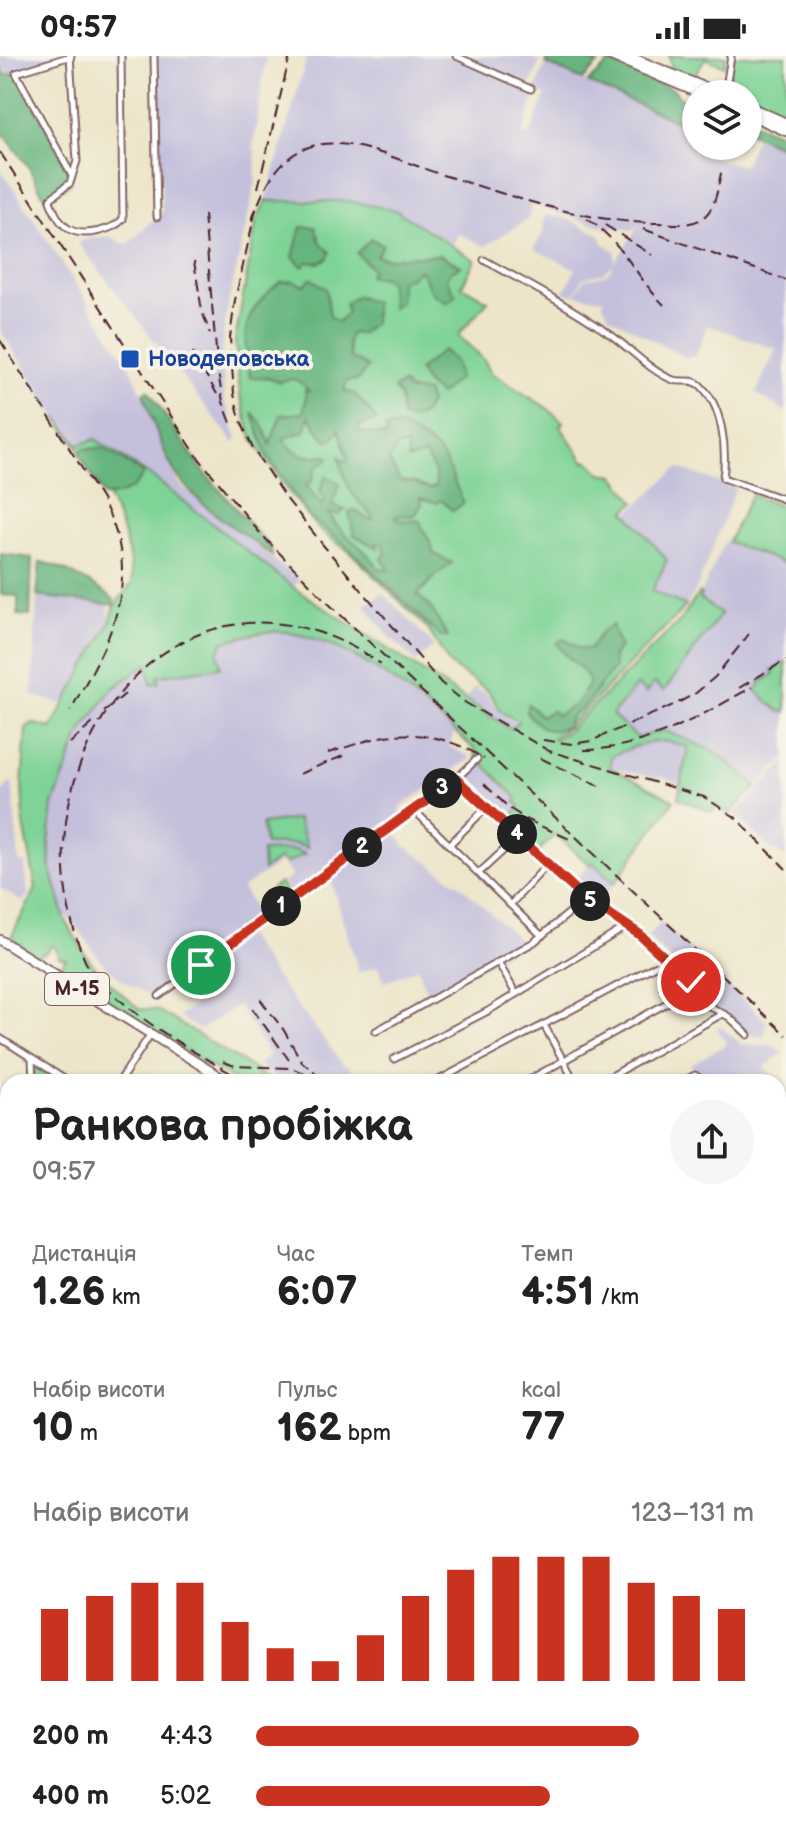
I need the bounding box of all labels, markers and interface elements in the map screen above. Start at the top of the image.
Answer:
text: 09:57 [40,10,117,46]
map controls [682,80,762,160]
button: layers [682,80,762,160]
place label: Новодеповська [148,346,310,373]
marker: Новодеповська [119,348,141,370]
pin: 3 [422,768,462,808]
text: 3 [436,774,448,801]
pin: 4 [497,814,537,854]
text: 4 [511,820,523,847]
pin: 2 [342,827,382,867]
text: 2 [355,833,369,860]
pin: 5 [570,881,610,921]
pin: 1 [261,886,301,926]
text: 5 [584,887,596,914]
text: 1 [276,892,286,919]
pin [167,931,235,999]
icon: arrive [179,943,223,987]
pin [657,948,725,1016]
icon: check [669,960,713,1004]
road number: М-15 [45,973,109,1005]
text: Ранкова пробіжка [32,1100,413,1153]
button: share [670,1100,754,1184]
text: 09:57 [32,1157,95,1188]
text: Дистанція [32,1241,136,1268]
text: Час [277,1241,315,1268]
text: Темп [521,1241,574,1268]
text: 1.26 [32,1268,106,1316]
text: 6:07 [277,1268,358,1316]
text: 4:51 [521,1268,594,1316]
text: km [106,1284,141,1311]
text: /km [594,1284,639,1311]
text: Набір висоти [32,1377,165,1404]
text: Пульс [277,1377,337,1404]
text: kcal [521,1377,561,1404]
text: 10 [32,1404,74,1452]
text: 162 [277,1404,342,1452]
text: 77 [521,1404,566,1452]
text: m [74,1420,98,1447]
text: bpm [342,1420,391,1447]
text: Набір висоти [32,1498,190,1529]
text: 123–131 m [631,1498,754,1529]
text: 200 m [32,1721,109,1752]
text: 4:43 [160,1721,213,1752]
text: 400 m [32,1781,109,1812]
text: 5:02 [160,1781,211,1812]

